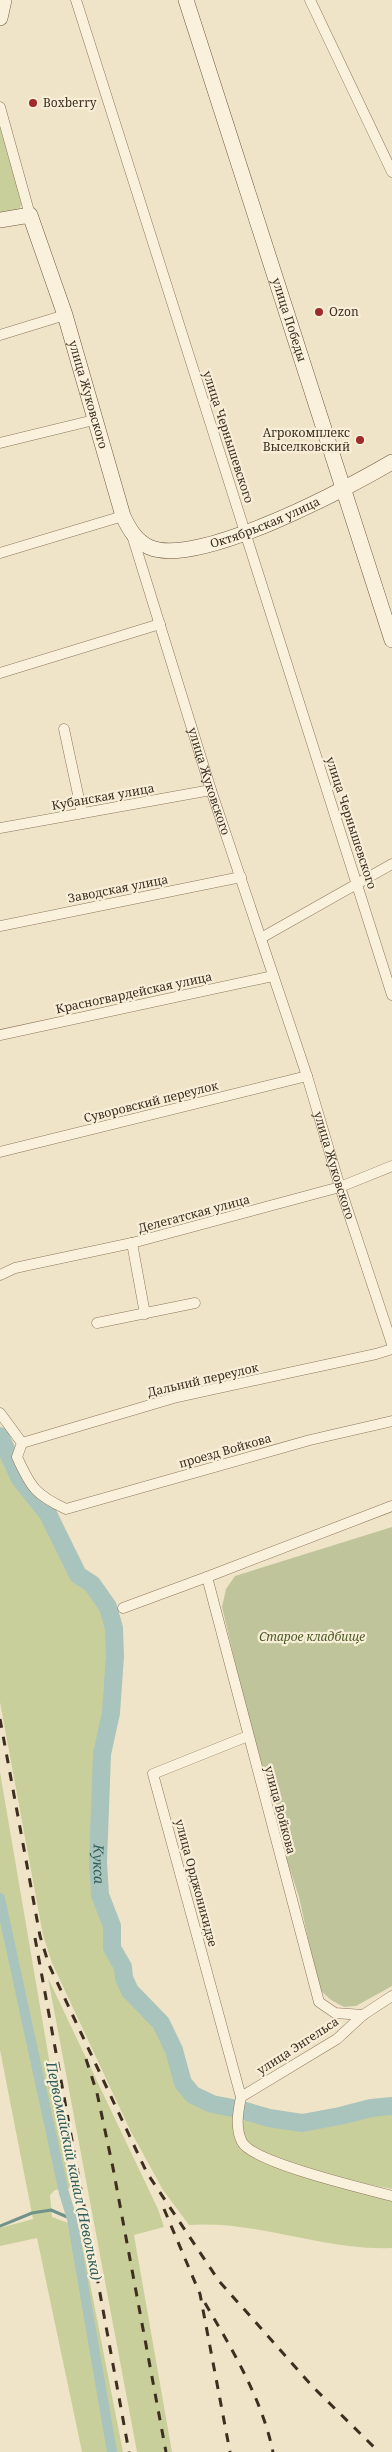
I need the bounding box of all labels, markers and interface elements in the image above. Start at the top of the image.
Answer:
place label: Boxberry [43,94,97,111]
marker: Boxberry [27,97,39,109]
street label: улица Победы [268,276,311,364]
place label: Ozon [329,303,359,320]
marker: Ozon [313,306,325,318]
street label: улица Жуковского [65,338,112,451]
street label: улица Чернышевского [199,369,258,505]
place label: Агрокомплекс Выселковский [263,424,350,455]
marker: Агрокомплекс Выселковский [354,434,366,446]
street label: Октябрьская улица [208,493,323,552]
street label: улица Жуковского [184,725,235,837]
street label: улица Чернышевского [322,755,381,891]
street label: Кубанская улица [50,779,156,814]
street label: Заводская улица [66,870,170,907]
street label: Красногвардейская улица [54,968,214,1017]
street label: Суворовский переулок [82,1076,221,1126]
street label: улица Жуковского [310,1109,359,1221]
street label: Делегатская улица [136,1190,252,1237]
street label: Дальний переулок [146,1358,261,1401]
street label: проезд Войкова [177,1429,273,1472]
park label: Старое кладбище [259,1628,365,1645]
street label: улица Войкова [261,1764,300,1856]
street label: улица Орджоникидзе [171,1817,222,1949]
water label: Кукса [89,1843,109,1885]
street label: улица Энгельса [254,2013,342,2078]
water label: Первомайский канал (Неволька) [42,2059,107,2282]

